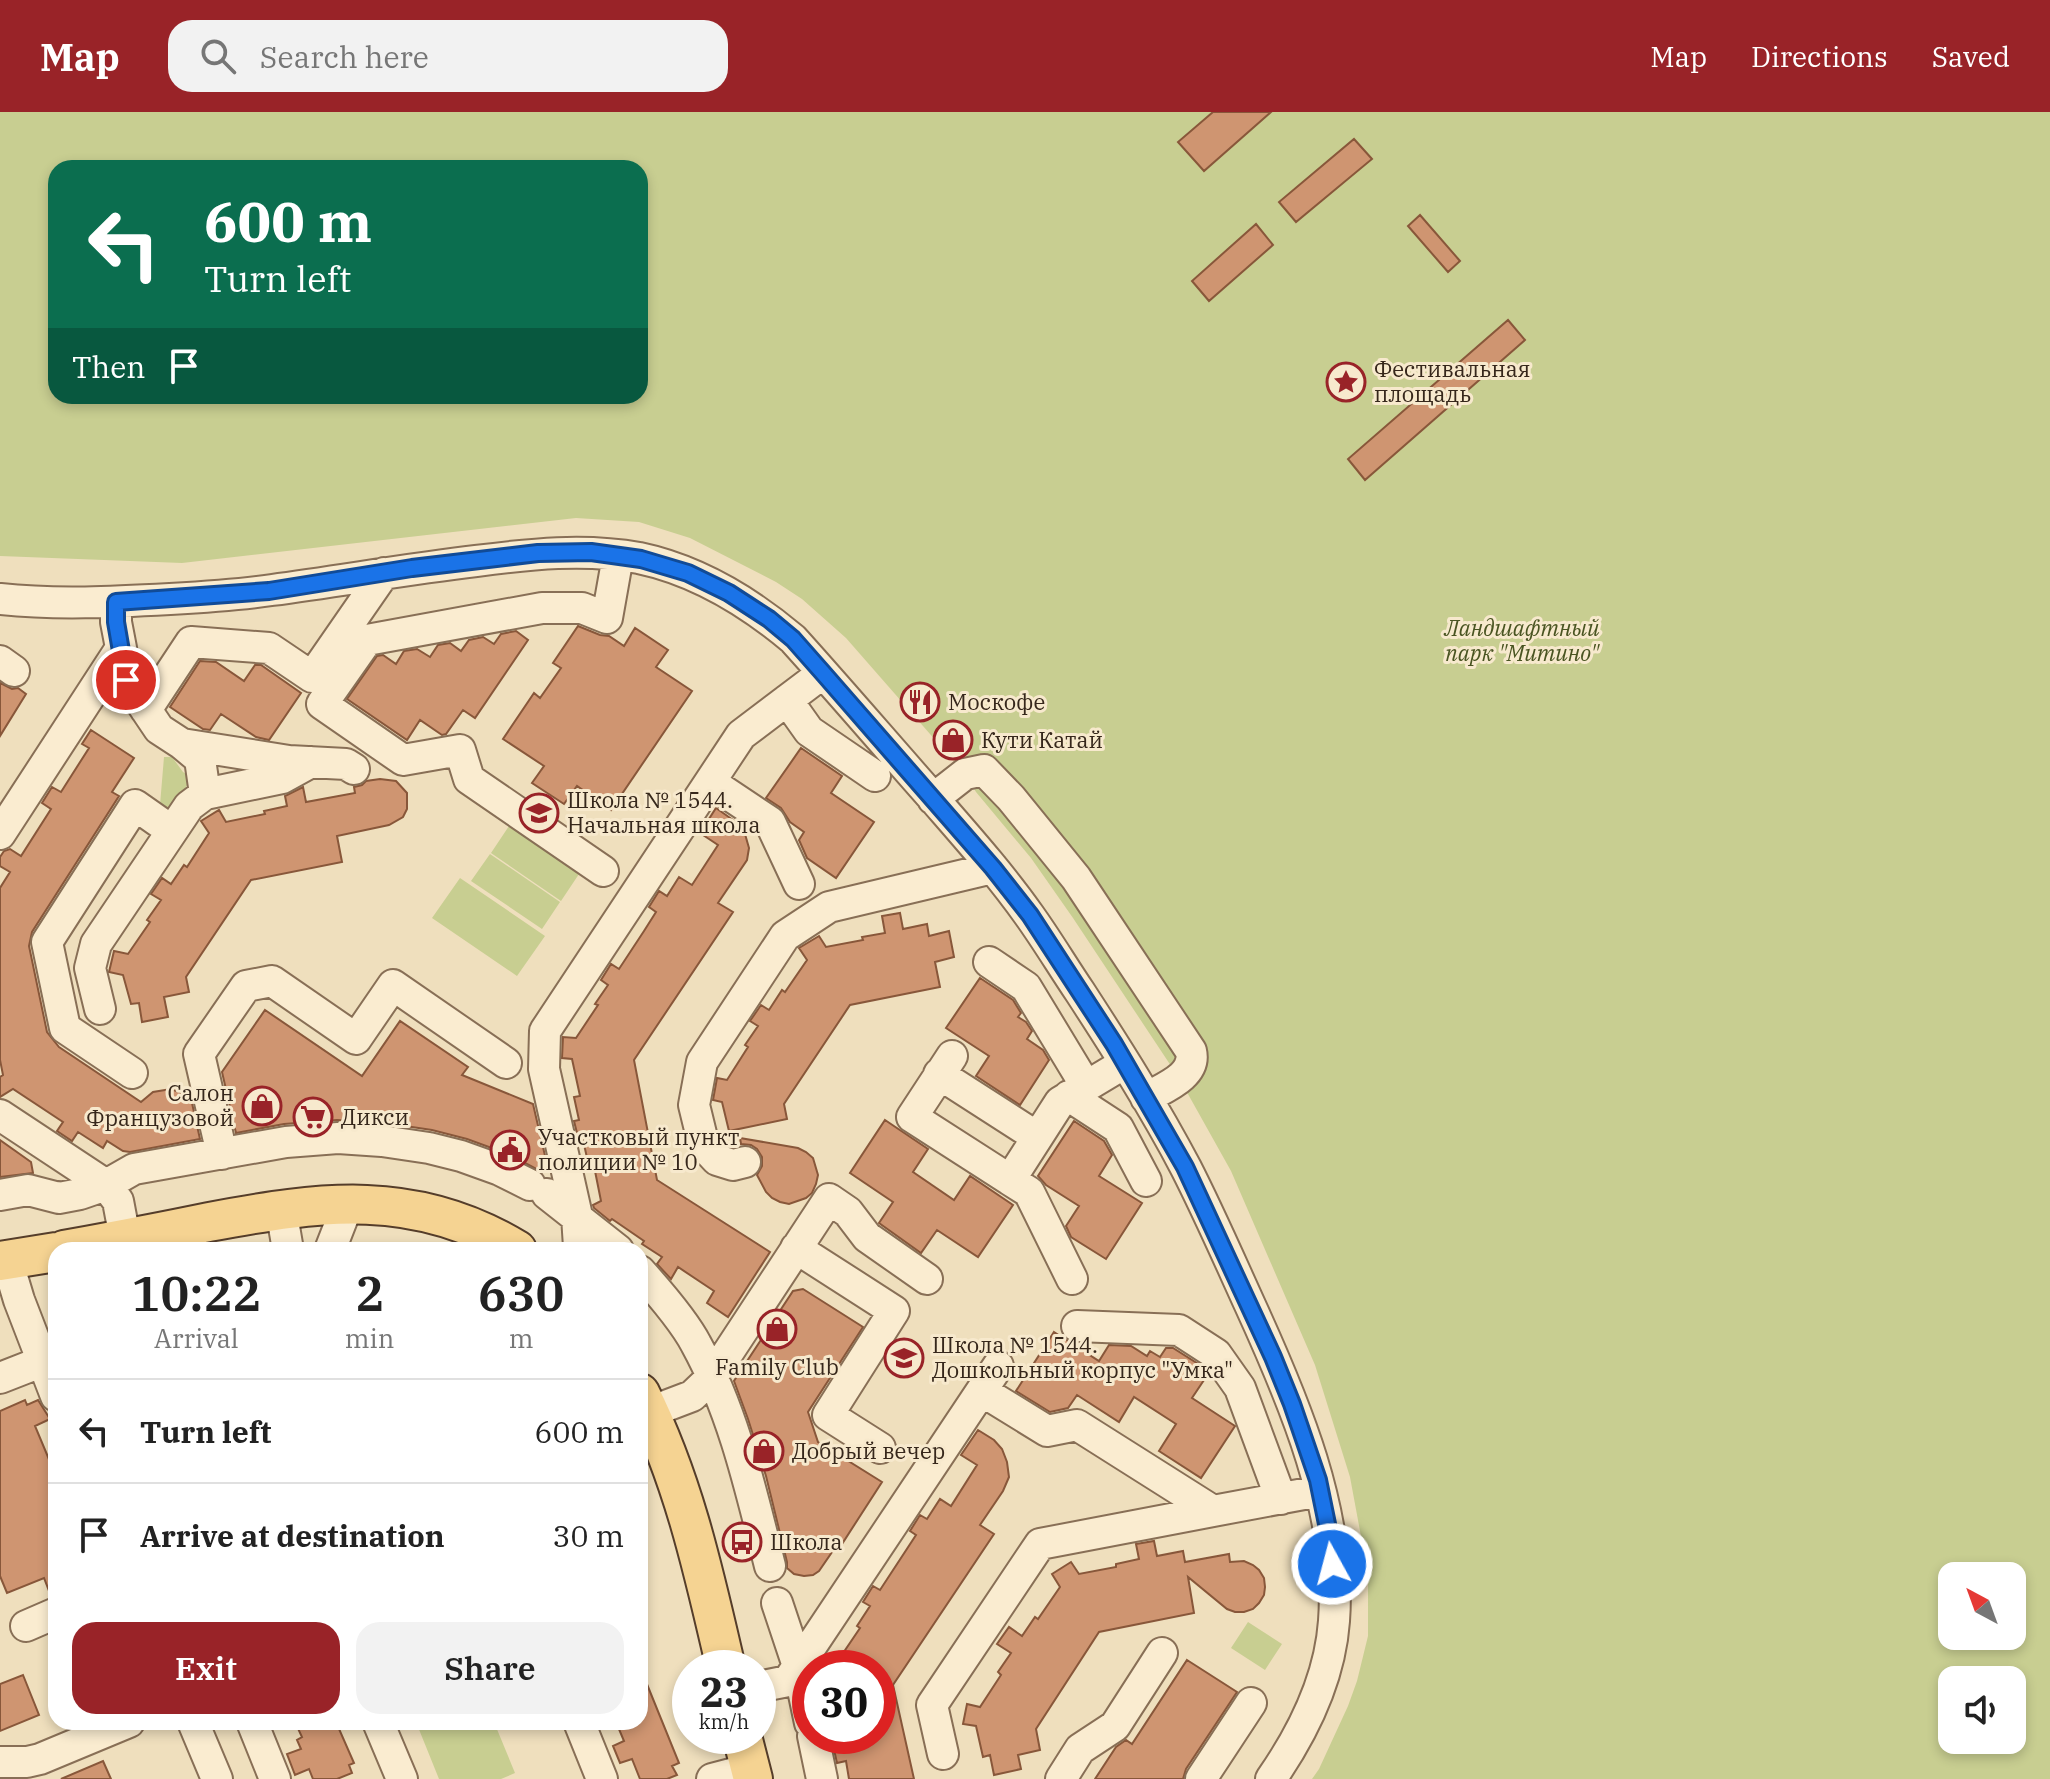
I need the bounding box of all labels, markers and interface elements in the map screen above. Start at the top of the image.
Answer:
search box [168,20,728,92]
text: Map [40,32,120,81]
icon: search [196,34,240,78]
text: Search here [260,37,429,76]
text: Map [1650,38,1707,75]
text: Directions [1751,38,1888,75]
text: Saved [1932,38,2010,75]
text: 600 m [204,185,372,257]
icon: left [72,192,176,296]
text: Turn left [204,255,351,302]
icon: arrive [162,344,206,388]
text: Then [72,347,146,386]
place label: Фестивальная площадь [1374,354,1530,408]
place icon: Фестивальная площадь [1325,361,1367,403]
park label: Ландшафтный парк "Митино" [1443,613,1600,667]
pin [92,646,160,714]
icon: arrive [104,658,148,702]
restaurant icon: Москофе [899,681,941,723]
place label: Москофе [948,687,1045,716]
shop icon: Кути Катай [932,719,974,761]
place label: Кути Катай [981,725,1103,754]
place label: Школа № 1544. Начальная школа [567,785,760,839]
school or university icon: Школа № 1544. Начальная школа [518,792,560,834]
place label: Салон Французовой [86,1078,234,1132]
shop icon: Салон Французовой [241,1085,283,1127]
supermarket icon: Дикси [292,1096,334,1138]
place label: Дикси [341,1102,409,1131]
place label: Участковый пункт полиции № 10 [538,1122,740,1176]
public building icon: Участковый пункт полиции № 10 [489,1129,531,1171]
text: 10:22 [132,1262,261,1324]
text: 2 [355,1262,384,1324]
text: 630 [478,1262,564,1324]
shop icon: Family Club [756,1308,798,1350]
text: Arrival [154,1321,239,1355]
text: min [345,1321,394,1355]
text: m [509,1321,534,1355]
place label: Школа № 1544. Дошкольный корпус "Умка" [932,1330,1233,1384]
school or university icon: Школа № 1544. Дошкольный корпус "Умка" [883,1337,925,1379]
place label: Family Club [715,1352,839,1381]
icon: left [72,1409,116,1453]
text: Turn left [140,1412,272,1451]
text: 600 m [534,1412,624,1451]
shop icon: Добрый вечер [743,1430,785,1472]
place label: Добрый вечер [792,1436,945,1465]
icon: arrive [72,1513,116,1557]
text: Arrive at destination [140,1516,445,1555]
text: 30 m [552,1516,624,1555]
bus stop icon: Школа [721,1521,763,1563]
position arrow [1290,1522,1374,1606]
place label: Школа [770,1527,842,1556]
north arrow [1938,1562,2026,1650]
map controls [1938,1562,2026,1754]
button: Exit [72,1622,340,1714]
button: Share [356,1622,624,1714]
speed limit sign: 30 [792,1650,896,1754]
text: 23 [700,1666,748,1718]
button: sound [1938,1666,2026,1754]
text: km/h [699,1708,749,1735]

